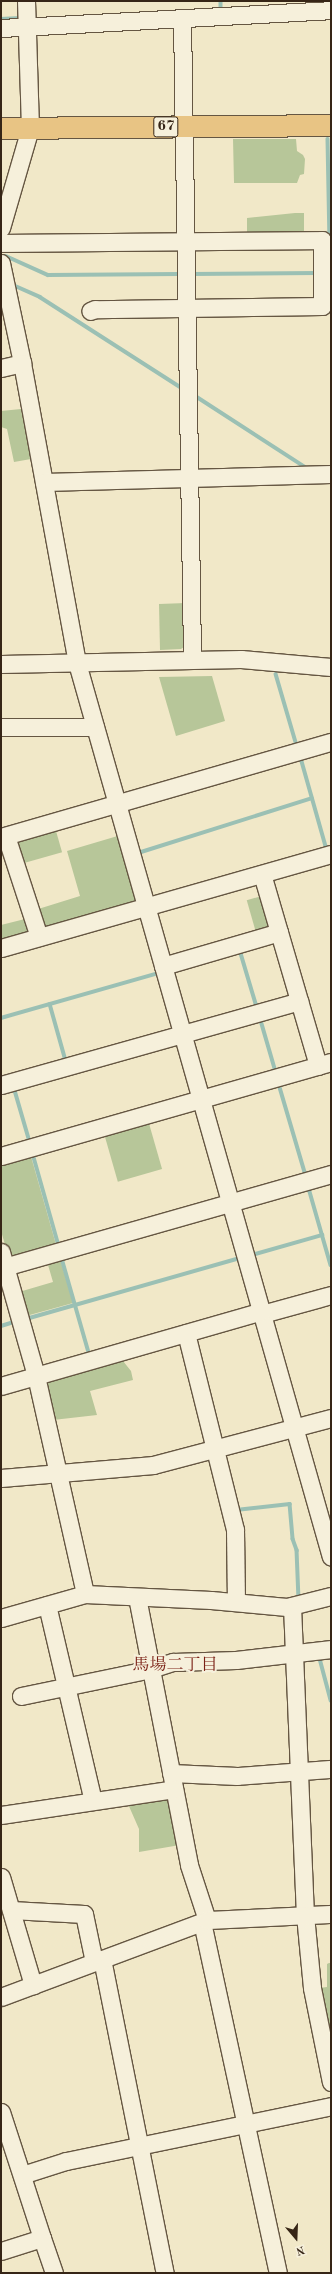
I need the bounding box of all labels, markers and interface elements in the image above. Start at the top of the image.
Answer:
road number: 67 [153,114,179,140]
district label: 馬場二丁目 [133,1656,217,1676]
north arrow [276,2218,316,2258]
text: N [294,2243,306,2256]

